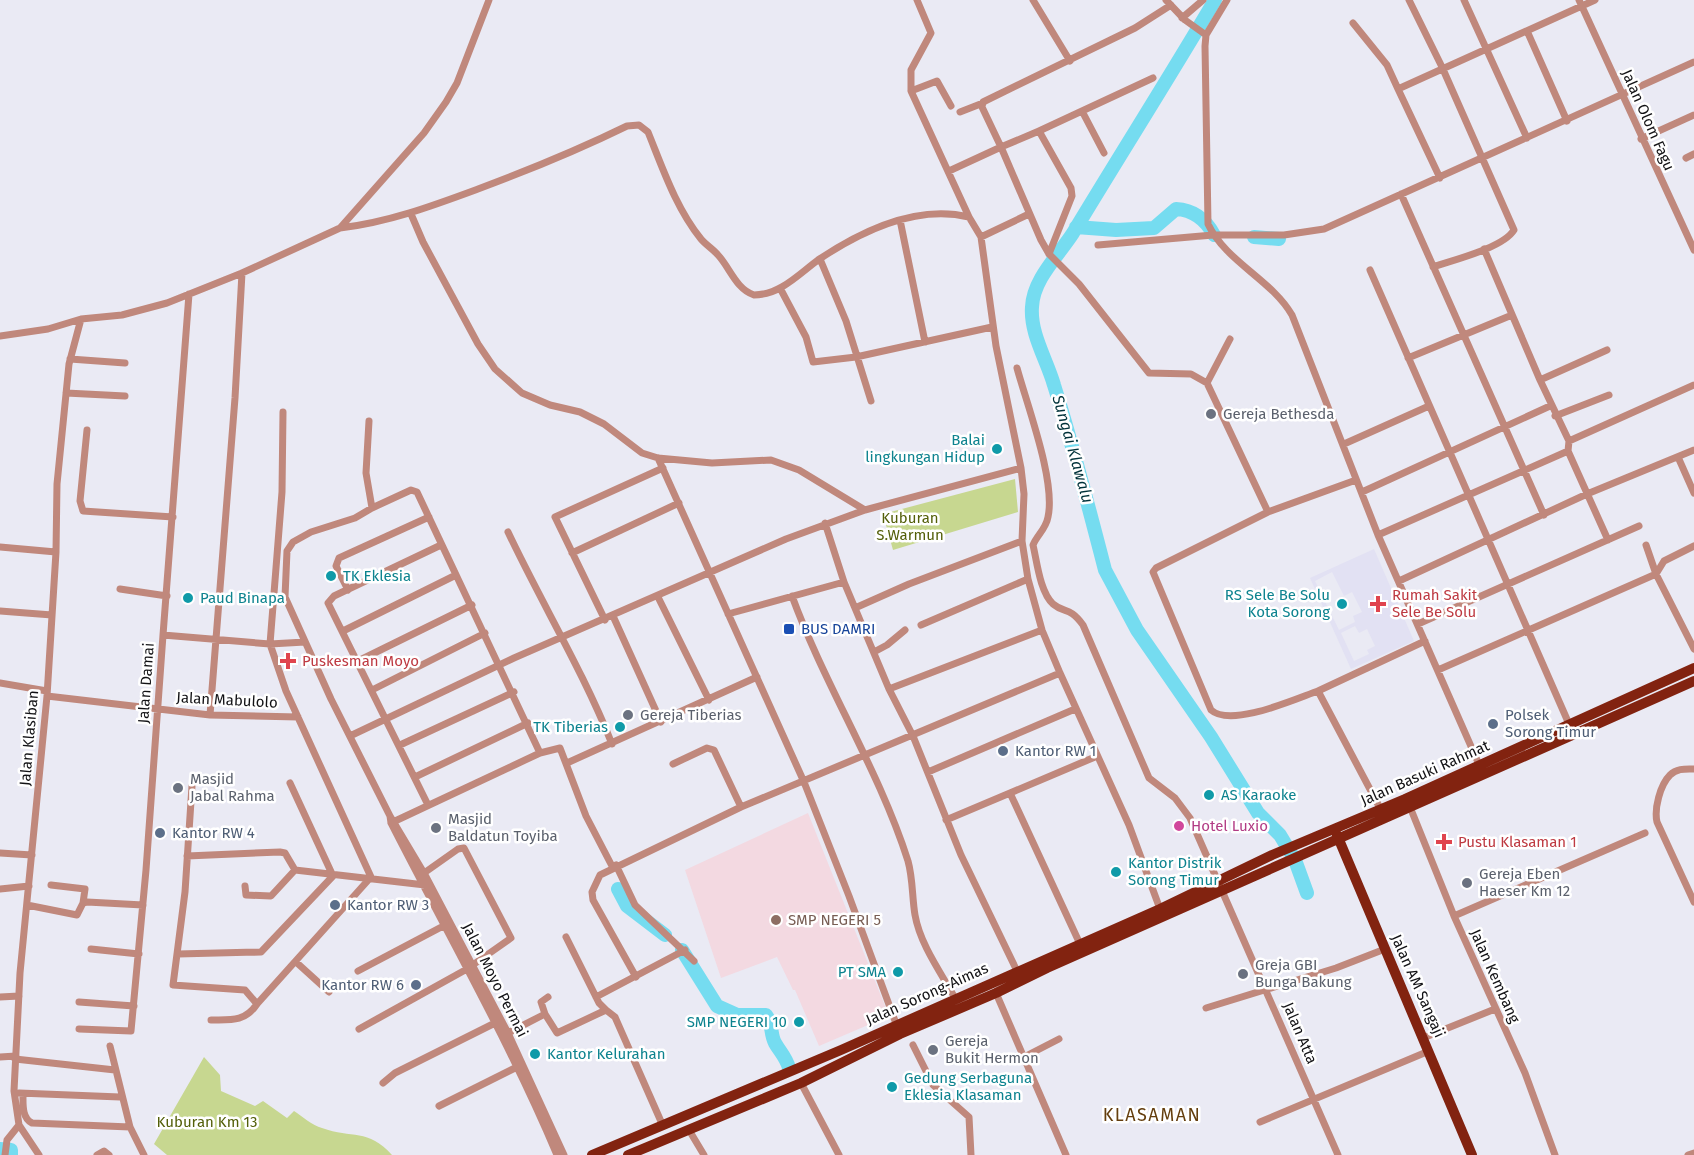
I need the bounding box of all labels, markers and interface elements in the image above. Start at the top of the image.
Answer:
street label: Jalan Olom Fagu [1618,67,1678,173]
water label: Sungai Klawalu [1048,392,1097,505]
place label: Gereja Bethesda [1223,405,1334,423]
marker: Gereja Bethesda [1204,407,1218,421]
place label: Balai lingkungan Hidup [865,431,985,466]
marker: Balai lingkungan Hidup [990,442,1004,456]
park label: Kuburan S.Warmun [876,509,944,544]
place label: TK Eklesia [343,567,411,585]
marker: TK Eklesia [324,569,338,583]
place label: RS Sele Be Solu Kota Sorong [1225,586,1330,621]
place label: Rumah Sakit Sele Be Solu [1392,586,1478,621]
place label: Paud Binapa [200,589,285,607]
marker: Paud Binapa [181,591,195,605]
marker: Rumah Sakit Sele Be Solu [1369,595,1387,613]
marker: RS Sele Be Solu Kota Sorong [1335,597,1349,611]
place label: BUS DAMRI [801,620,875,638]
marker: BUS DAMRI [782,622,796,636]
street label: Jalan Damai [134,642,158,724]
marker: Puskesman Moyo [279,652,297,670]
place label: Puskesman Moyo [302,652,419,670]
street label: Jalan Mabulolo [176,688,278,712]
street label: Jalan Klasiban [16,689,42,787]
place label: Gereja Tiberias [640,706,742,724]
place label: Polsek Sorong Timur [1505,706,1596,741]
marker: Gereja Tiberias [621,708,635,722]
marker: Polsek Sorong Timur [1486,717,1500,731]
place label: TK Tiberias [533,718,608,736]
marker: TK Tiberias [613,720,627,734]
street label: Jalan Basuki Rahmat [1358,736,1493,809]
place label: Kantor RW 1 [1015,742,1096,760]
marker: Kantor RW 1 [996,744,1010,758]
place label: Masjid Jabal Rahma [190,770,275,805]
marker: Masjid Jabal Rahma [171,781,185,795]
place label: AS Karaoke [1221,786,1297,804]
marker: AS Karaoke [1202,788,1216,802]
place label: Masjid Baldatun Toyiba [448,810,558,845]
place label: Hotel Luxio [1191,817,1268,835]
marker: Hotel Luxio [1172,819,1186,833]
marker: Masjid Baldatun Toyiba [429,821,443,835]
place label: Kantor RW 4 [172,824,255,842]
marker: Kantor RW 4 [153,826,167,840]
marker: Pustu Klasaman 1 [1435,833,1453,851]
place label: Pustu Klasaman 1 [1458,833,1577,851]
place label: Kantor Distrik Sorong Timur [1128,854,1222,889]
marker: Kantor Distrik Sorong Timur [1109,865,1123,879]
place label: Gereja Eben Haeser Km 12 [1479,865,1570,900]
marker: Gereja Eben Haeser Km 12 [1460,876,1474,890]
place label: Kantor RW 3 [347,896,429,914]
marker: Kantor RW 3 [328,898,342,912]
place label: SMP NEGERI 5 [788,911,881,929]
marker: SMP NEGERI 5 [769,913,783,927]
street label: Jalan Moyo Permai [458,920,532,1040]
street label: Jalan Kembang [1466,926,1524,1026]
street label: Jalan AM Sangaji [1387,932,1449,1040]
place label: Greja GBI Bunga Bakung [1255,956,1352,991]
street label: Jalan Sorong-Aimas [863,959,991,1029]
place label: PT SMA [838,963,886,981]
marker: PT SMA [891,965,905,979]
marker: Greja GBI Bunga Bakung [1236,967,1250,981]
place label: Kantor RW 6 [321,976,404,994]
marker: Kantor RW 6 [409,978,423,992]
street label: Jalan Atta [1279,999,1321,1067]
place label: SMP NEGERI 10 [687,1013,787,1031]
marker: SMP NEGERI 10 [792,1015,806,1029]
place label: Gereja Bukit Hermon [945,1032,1039,1067]
marker: Gereja Bukit Hermon [926,1043,940,1057]
place label: Kantor Kelurahan [547,1045,666,1063]
marker: Kantor Kelurahan [528,1047,542,1061]
place label: Gedung Serbaguna Eklesia Klasaman [904,1069,1032,1104]
marker: Gedung Serbaguna Eklesia Klasaman [885,1080,899,1094]
district label: KLASAMAN [1103,1104,1201,1126]
park label: Kuburan Km 13 [157,1113,257,1131]

